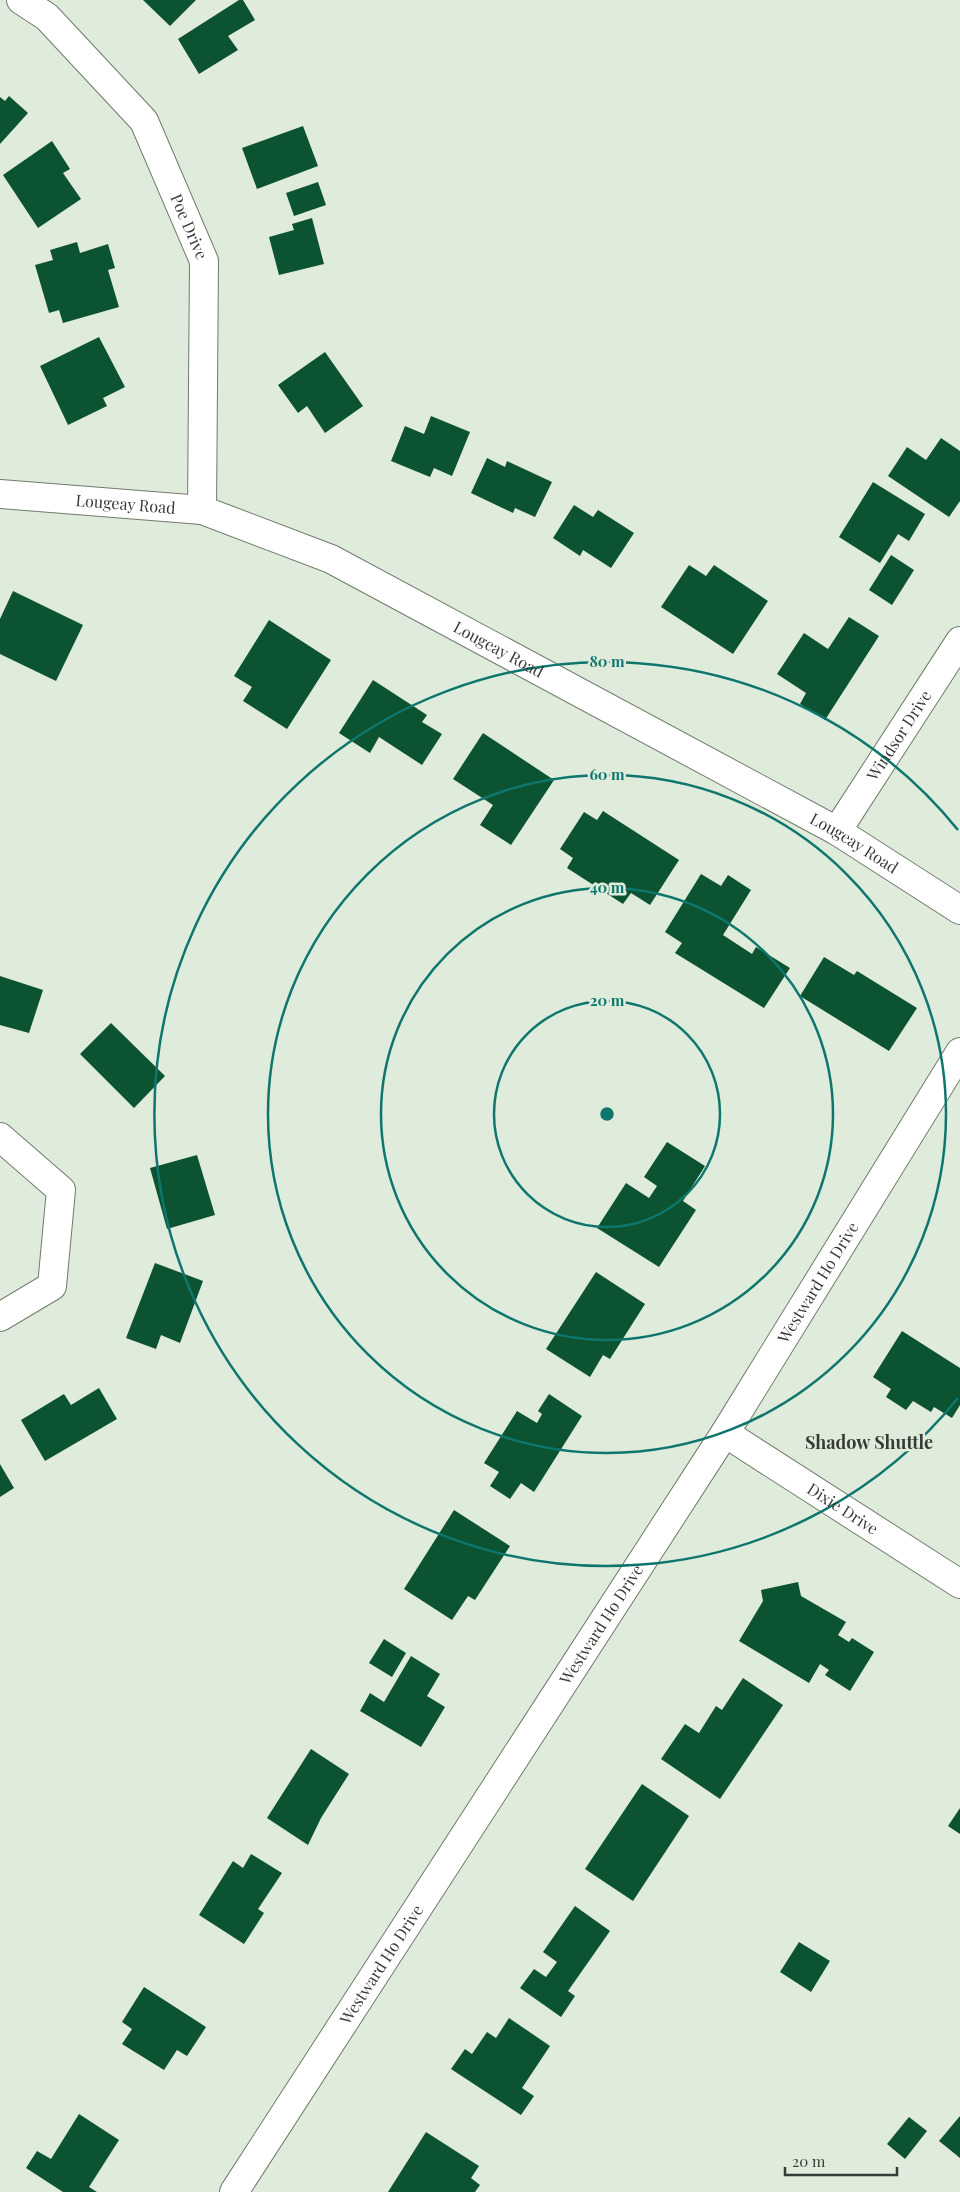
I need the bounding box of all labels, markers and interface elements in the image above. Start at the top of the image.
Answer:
street label: Poe Drive [166,190,213,262]
street label: Lougeay Road [75,489,176,518]
street label: Lougeay Road [450,616,548,682]
text: 80 m [589,651,625,671]
street label: Windsor Drive [861,686,935,785]
text: 60 m [589,764,625,784]
street label: Lougeay Road [807,808,903,878]
text: 40 m [590,877,625,897]
text: 20 m [590,990,625,1010]
centre of rings [598,1105,616,1123]
street label: Westward Ho Drive [772,1218,863,1347]
district label: Shadow Shuttle [805,1430,933,1454]
street label: Dixie Drive [803,1478,883,1539]
street label: Westward Ho Drive [554,1560,647,1689]
street label: Westward Ho Drive [334,1900,427,2029]
scale bar [785,2144,898,2176]
text: 20 m [792,2151,826,2171]

